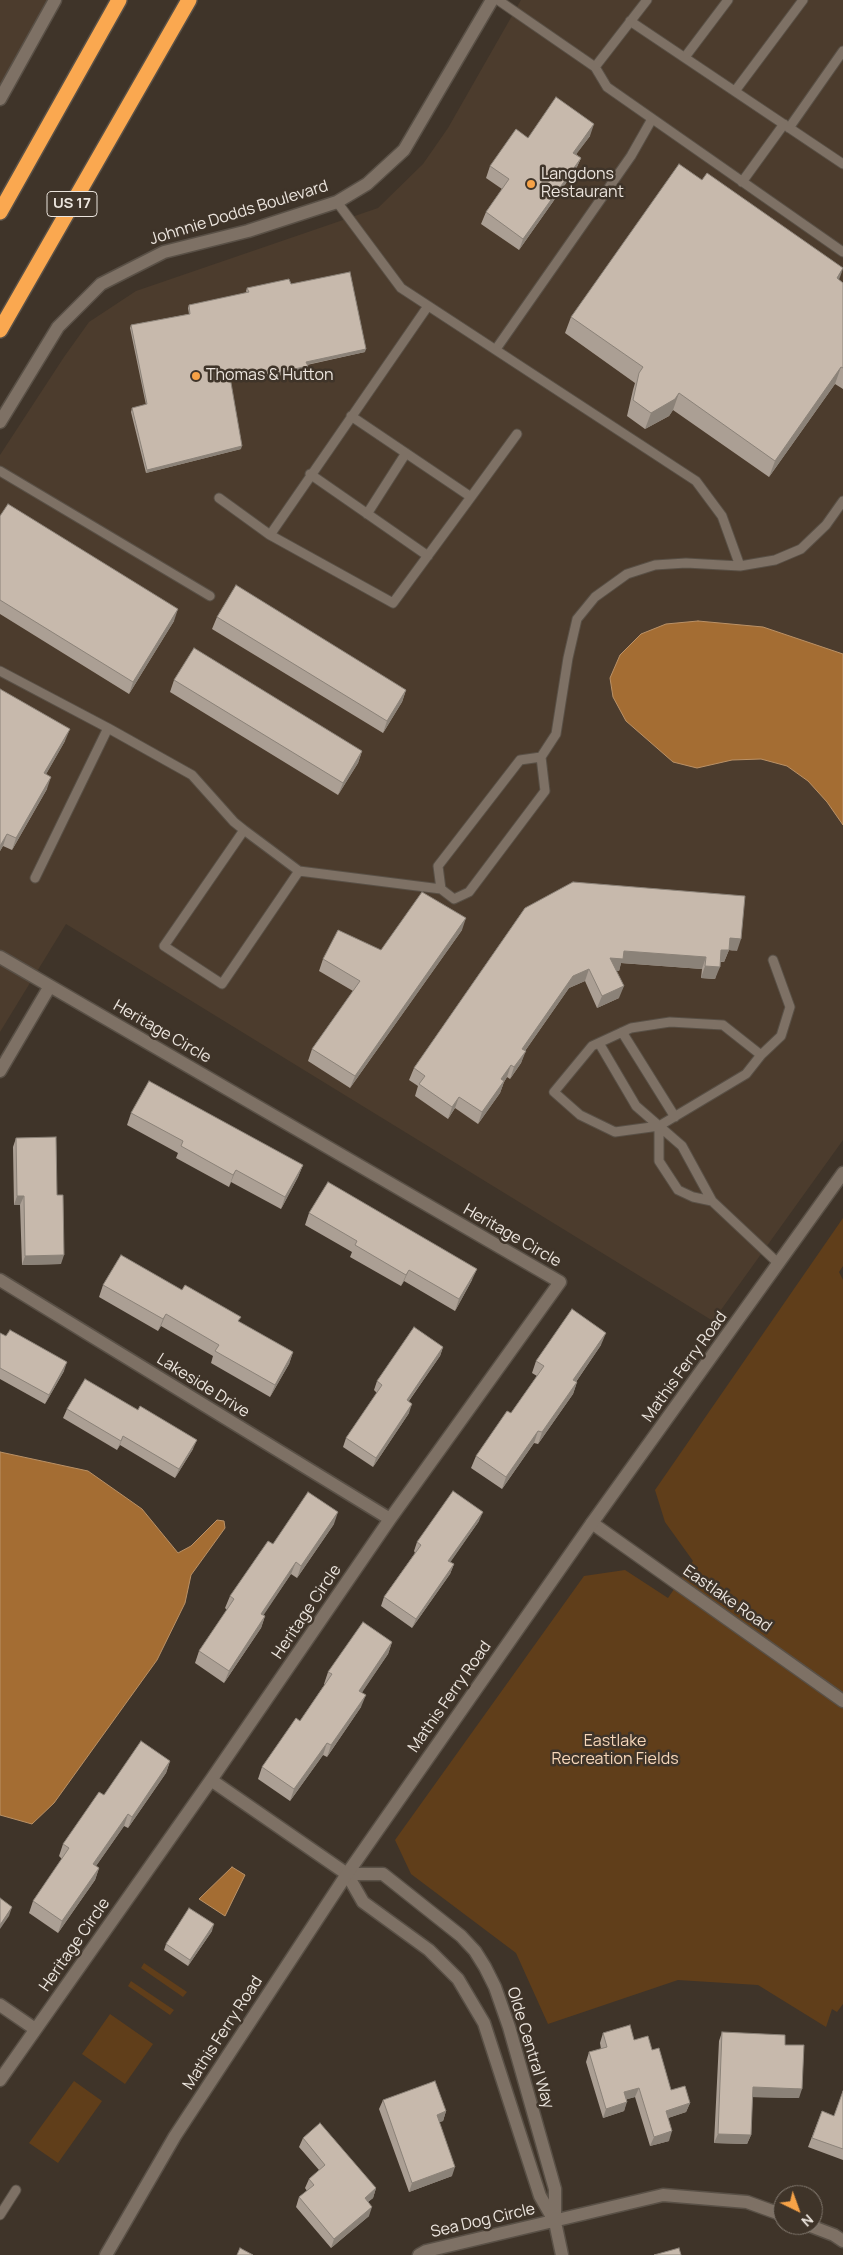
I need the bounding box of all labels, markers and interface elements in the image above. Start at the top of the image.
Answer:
place label: Langdons Restaurant [541,165,624,203]
street label: Johnnie Dodds Boulevard [147,177,331,249]
marker: Langdons Restaurant [525,178,537,190]
road number: US 17 [47,192,97,216]
place label: Thomas & Hutton [206,366,333,386]
marker: Thomas & Hutton [190,370,202,382]
street label: Heritage Circle [110,996,214,1068]
street label: Heritage Circle [460,1200,564,1272]
street label: Mathis Ferry Road [639,1308,731,1426]
street label: Lakeside Drive [153,1350,253,1422]
street label: Heritage Circle [268,1561,346,1663]
street label: Eastlake Road [679,1561,775,1637]
street label: Mathis Ferry Road [404,1638,496,1756]
park label: Eastlake Recreation Fields [551,1732,679,1770]
street label: Heritage Circle [36,1895,114,1995]
street label: Mathis Ferry Road [179,1973,267,2093]
street label: Olde Central Way [502,1985,558,2111]
north arrow [773,2185,823,2235]
street label: Sea Dog Circle [429,2200,537,2242]
text: N [798,2210,818,2231]

